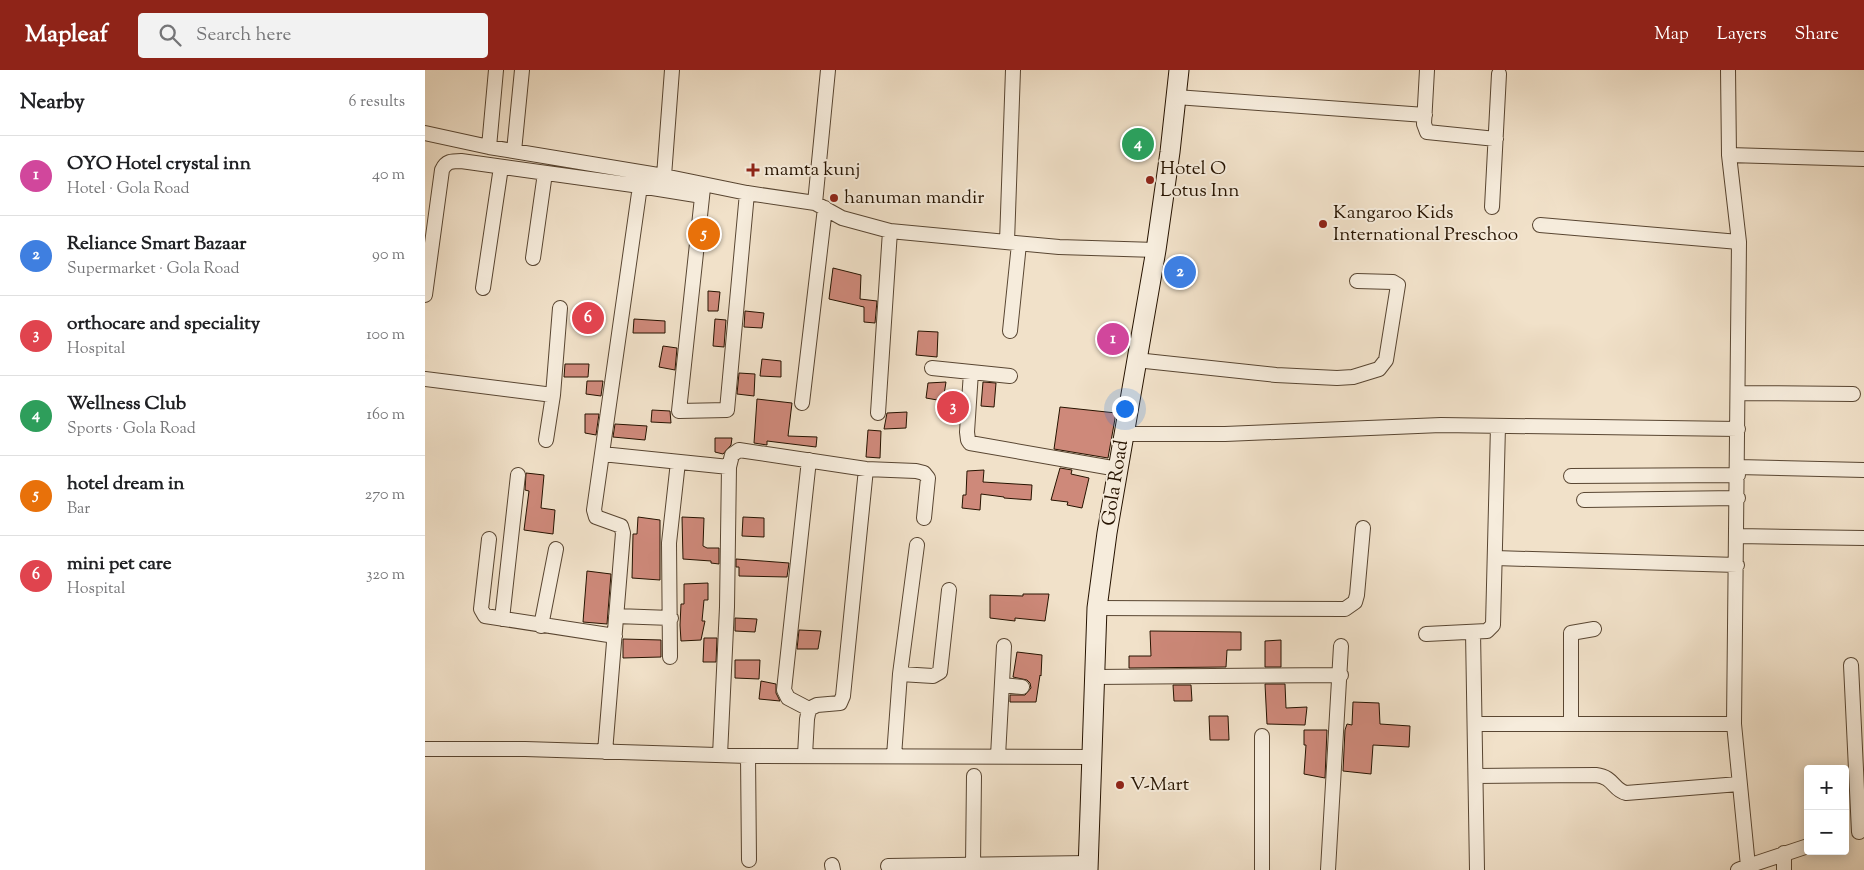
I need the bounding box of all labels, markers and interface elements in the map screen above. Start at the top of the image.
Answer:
search box [138,13,488,58]
text: Mapleaf [25,18,108,52]
icon: search [156,21,184,49]
text: Search here [196,22,291,49]
text: Map [1654,22,1689,48]
text: Layers [1717,22,1767,48]
text: Share [1795,22,1839,48]
text: Nearby [20,88,85,118]
text: 6 results [349,91,405,114]
pin: 4 [1122,125,1154,163]
text: OYO Hotel crystal inn [67,151,251,178]
place label: Hotel O Lotus Inn [1160,156,1239,205]
place label: mamta kunj [764,157,860,184]
marker: mamta kunj [746,163,760,177]
text: 1 [33,164,39,187]
text: 40 m [372,164,405,187]
marker: Hotel O Lotus Inn [1144,174,1156,186]
text: Hotel · Gola Road [67,178,189,201]
place label: hanuman mandir [844,185,984,212]
marker: hanuman mandir [828,192,840,204]
place label: Kangaroo Kids International Preschoo [1333,200,1518,249]
pin: 5 [688,215,720,253]
marker: Kangaroo Kids International Preschoo [1317,218,1329,230]
text: Reliance Smart Bazaar [67,231,246,258]
text: 2 [32,244,40,267]
text: 90 m [372,244,405,267]
pin: 2 [1164,253,1196,291]
text: Supermarket · Gola Road [67,258,239,281]
pin: 6 [572,299,604,337]
text: orthocare and speciality [67,311,260,338]
pin: 1 [1097,320,1129,358]
text: 3 [33,324,39,347]
text: 100 m [366,324,405,347]
text: Hospital [67,338,125,361]
pin: 3 [937,388,969,426]
text: Wellness Club [67,391,186,418]
your location [1112,396,1138,422]
text: 4 [32,404,40,427]
text: 160 m [367,404,405,427]
text: Sports · Gola Road [67,418,196,441]
street label: Gola Road [1096,438,1136,528]
text: hotel dream in [67,471,185,498]
text: 5 [33,484,39,507]
text: 270 m [365,484,405,507]
text: Bar [67,498,90,521]
text: mini pet care [67,551,172,578]
text: 6 [32,564,40,587]
text: 320 m [366,564,405,587]
text: Hospital [67,578,125,601]
map controls [1804,765,1849,855]
button: + [1804,765,1849,810]
place label: V-Mart [1130,772,1190,799]
marker: V-Mart [1114,779,1126,791]
button: − [1804,810,1849,855]

